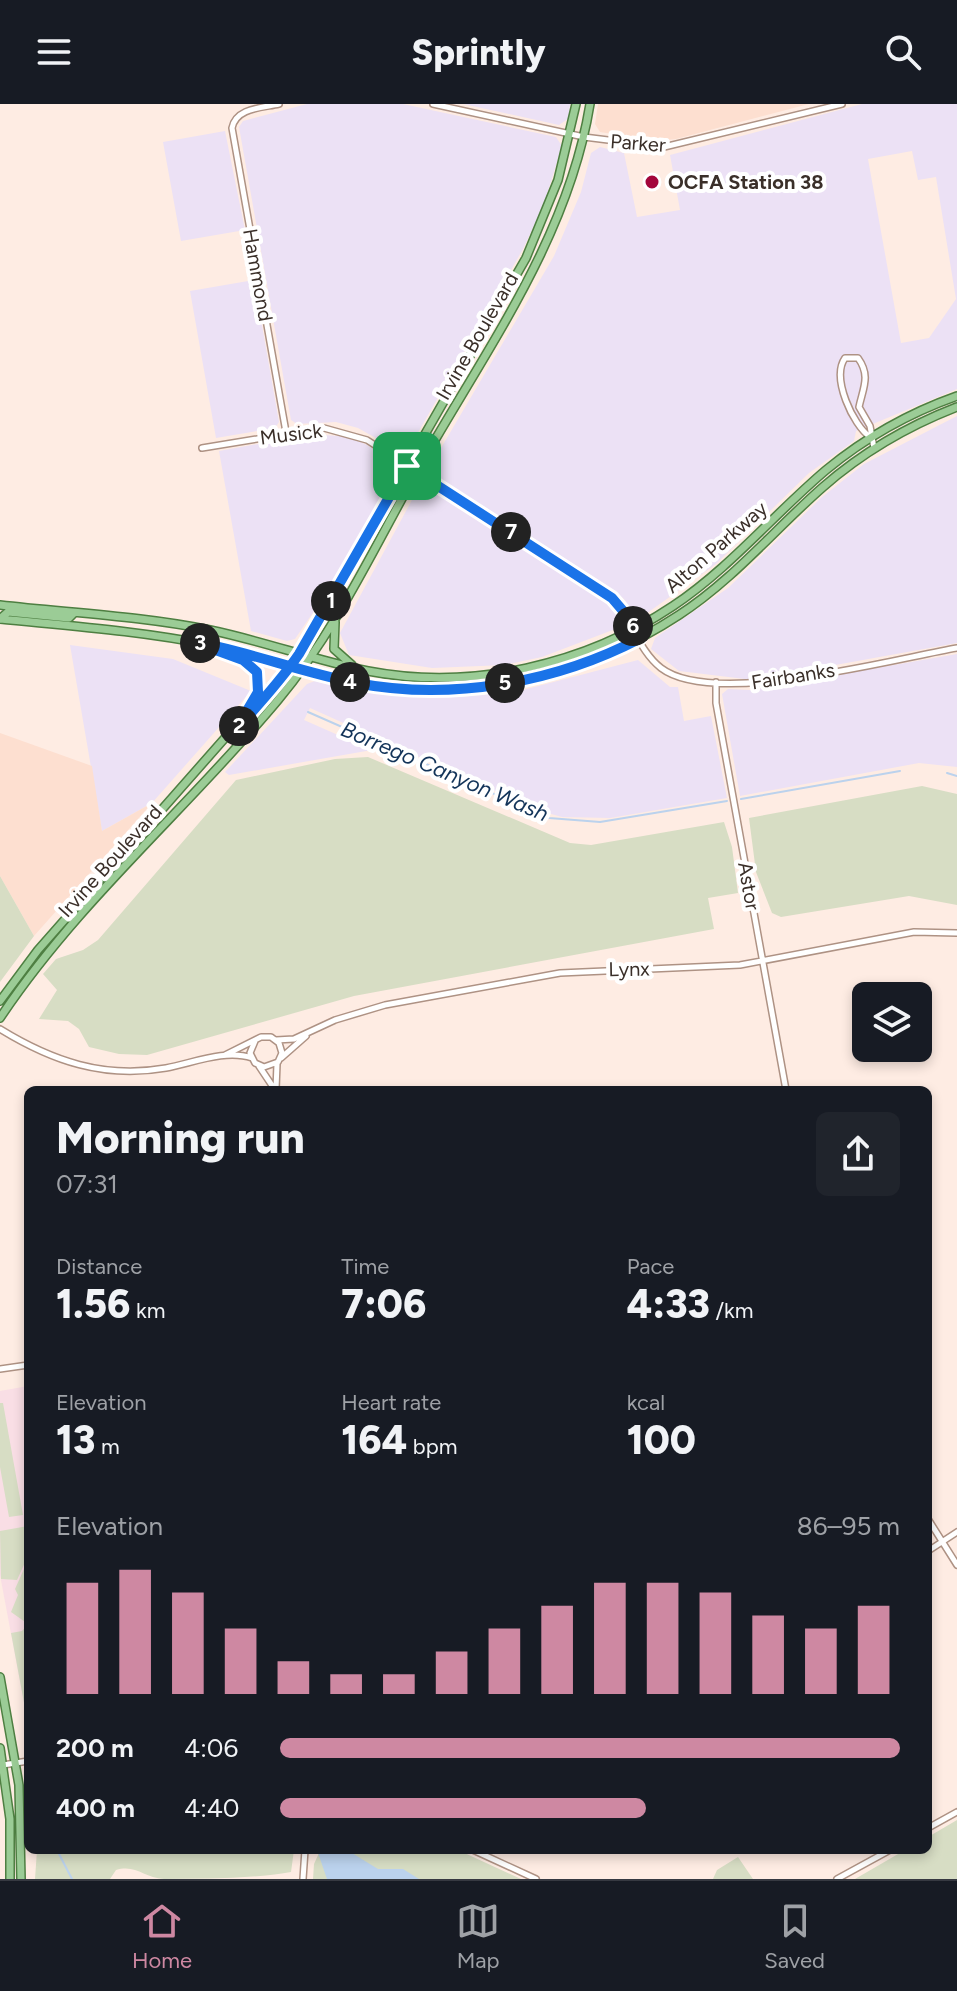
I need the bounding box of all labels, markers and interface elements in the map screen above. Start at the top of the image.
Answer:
icon: menu [32,30,76,74]
icon: search [881,30,925,74]
text: Sprintly [411,31,546,74]
street label: Parker [609,129,667,157]
place label: OCFA Station 38 [668,170,823,194]
marker: OCFA Station 38 [643,173,661,191]
street label: Hammond [238,227,278,323]
street label: Irvine Boulevard [431,268,523,404]
street label: Musick [258,418,324,450]
pin [373,432,441,500]
icon: arrive [385,444,429,488]
street label: Alton Parkway [660,496,772,598]
pin: 7 [491,512,531,552]
text: 7 [505,518,517,545]
pin: 1 [311,581,351,621]
text: 1 [326,587,336,614]
pin: 6 [613,606,653,646]
text: 6 [627,612,639,639]
pin: 3 [180,623,220,663]
text: 3 [194,629,206,656]
street label: Fairbanks [749,658,837,694]
pin: 4 [330,662,370,702]
pin: 5 [485,663,525,703]
text: 4 [343,668,357,695]
text: 5 [499,669,511,696]
pin: 2 [219,706,259,746]
text: 2 [233,712,245,739]
water label: Borrego Canyon Wash [337,716,553,827]
street label: Irvine Boulevard [53,800,167,922]
street label: Astor [733,860,765,912]
street label: Lynx [608,957,650,981]
map controls [852,982,932,1062]
button: layers [852,982,932,1062]
text: Morning run [56,1111,305,1164]
button: share [816,1112,900,1196]
text: 07:31 [56,1168,118,1200]
text: Distance [56,1253,142,1280]
text: Time [341,1253,389,1280]
text: Pace [627,1253,674,1280]
text: 1.56 [56,1280,131,1328]
text: 7:06 [341,1280,426,1328]
text: 4:33 [627,1280,710,1328]
text: km [131,1297,165,1324]
text: /km [710,1297,753,1324]
text: Elevation [56,1389,146,1416]
text: Heart rate [341,1389,441,1416]
text: kcal [627,1389,665,1416]
text: 13 [56,1416,95,1464]
text: 164 [341,1416,407,1464]
text: 100 [627,1416,696,1464]
text: m [95,1433,120,1460]
text: bpm [407,1433,457,1460]
text: Elevation [56,1510,163,1542]
text: 86–95 m [797,1510,900,1542]
text: 200 m [56,1732,134,1764]
text: 4:06 [184,1732,238,1764]
text: 400 m [56,1792,135,1824]
text: 4:40 [184,1792,240,1824]
tab: Home [132,1899,192,1974]
tab: Map [456,1899,500,1974]
tab: Saved [764,1899,825,1974]

